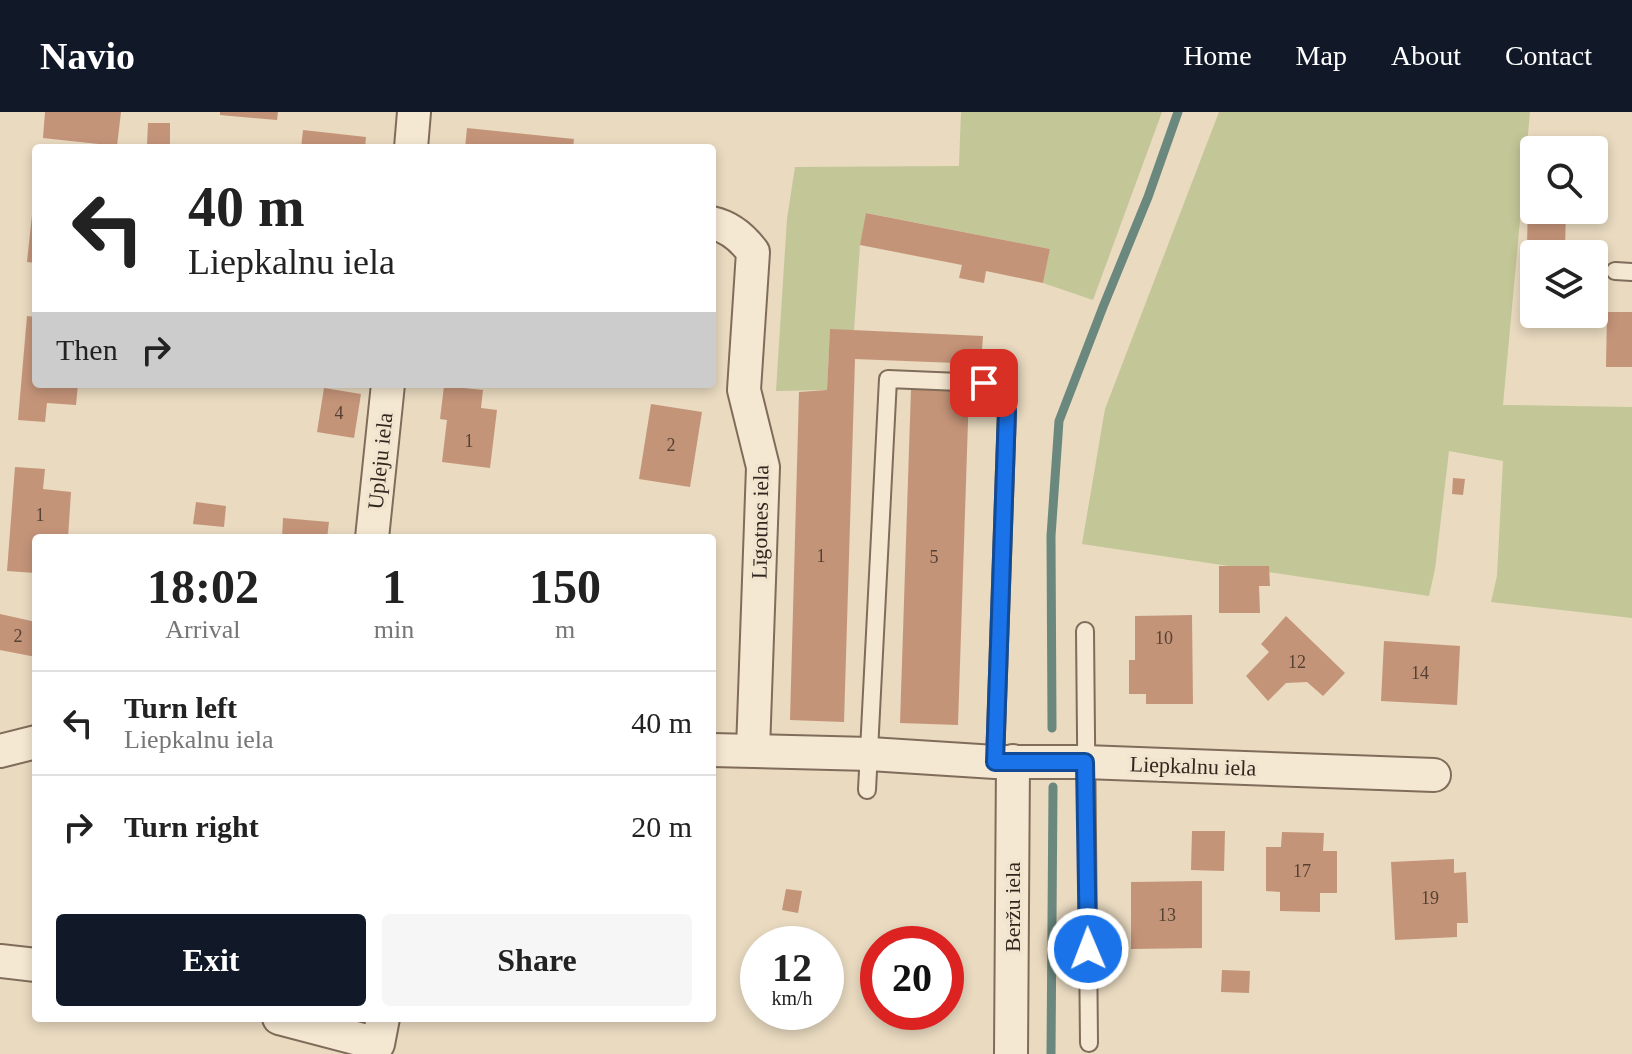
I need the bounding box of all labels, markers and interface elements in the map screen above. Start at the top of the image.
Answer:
text: Navio [40,35,135,77]
text: Home [1183,40,1252,71]
text: Map [1296,40,1347,71]
text: About [1391,40,1461,71]
text: Contact [1505,40,1592,71]
map controls [1520,136,1608,328]
button: search [1520,136,1608,224]
icon: left [56,176,160,280]
text: 40 m [188,176,305,238]
button: layers [1520,240,1608,328]
text: Liepkalnu iela [188,242,395,282]
icon: right [134,328,178,372]
text: Then [56,333,118,366]
pin [950,349,1018,417]
icon: arrive [962,361,1006,405]
house number: 4 [335,403,344,423]
street label: Upleju iela [362,411,398,511]
house number: 1 [465,431,474,451]
house number: 2 [667,435,676,455]
street label: Līgotnes iela [747,464,773,579]
house number: 1 [36,505,45,525]
house number: 1 [817,546,826,566]
house number: 5 [930,547,939,567]
text: 18:02 [147,560,259,613]
text: 1 [382,560,406,613]
text: 150 [529,560,601,613]
text: Arrival [165,615,240,644]
text: min [374,615,414,644]
text: m [555,615,575,644]
house number: 2 [14,626,23,646]
house number: 10 [1155,628,1173,648]
house number: 12 [1288,652,1306,672]
house number: 14 [1411,663,1429,683]
text: Turn left [124,691,237,724]
icon: left [56,701,100,745]
text: 40 m [631,706,692,739]
text: Liepkalnu iela [124,725,273,754]
street label: Liepkalnu iela [1129,751,1257,781]
icon: right [56,805,100,849]
text: Turn right [124,810,259,843]
text: 20 m [631,810,692,843]
house number: 17 [1293,861,1311,881]
street label: Beržu iela [1000,862,1025,952]
house number: 19 [1421,888,1439,908]
house number: 13 [1158,905,1176,925]
position arrow [1046,907,1130,991]
button: Exit [56,914,366,1006]
button: Share [382,914,692,1006]
speed limit sign: 20 [860,926,964,1030]
text: 12 [772,945,812,990]
text: km/h [771,987,813,1009]

